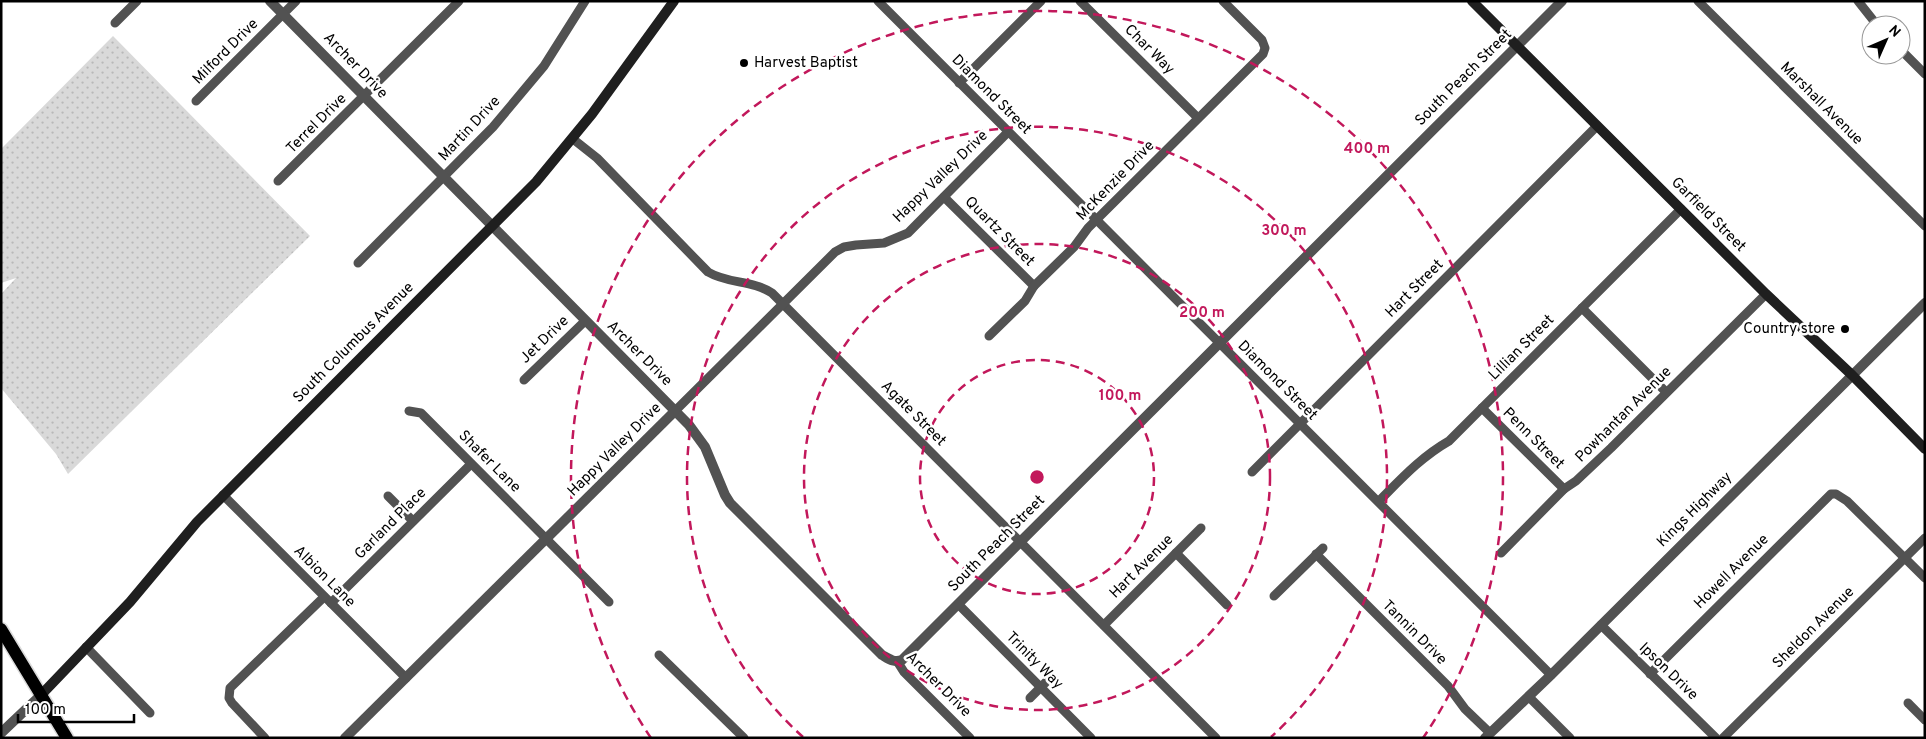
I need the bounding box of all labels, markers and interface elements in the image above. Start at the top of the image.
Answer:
street label: Milford Drive [189,15,263,89]
north arrow [1861,15,1911,65]
street label: Char Way [1120,21,1178,79]
text: N [1885,22,1904,41]
street label: South Peach Street [1412,26,1516,130]
street label: Archer Drive [319,29,391,103]
street label: Diamond Street [947,51,1035,139]
place label: Harvest Baptist [754,54,858,73]
marker: Harvest Baptist [738,57,750,69]
street label: Marshall Avenue [1775,58,1867,150]
street label: Terrel Drive [283,90,351,158]
street label: Martin Drive [435,92,505,166]
street label: Happy Valley Drive [889,127,993,227]
street label: McKenzie Drive [1073,137,1159,225]
text: 400 m [1344,140,1390,159]
street label: Garfield Street [1666,173,1750,257]
street label: Quartz Street [960,193,1038,271]
text: 300 m [1261,222,1307,241]
street label: Hart Street [1382,256,1448,322]
street label: South Columbus Avenue [290,279,418,407]
text: 200 m [1179,304,1225,323]
street label: Lillian Street [1485,311,1559,385]
street label: Jet Drive [517,312,573,368]
street label: Archer Drive [602,317,676,391]
place label: Country store [1743,320,1835,339]
marker: Country store [1839,323,1851,335]
street label: Diamond Street [1233,337,1321,425]
street label: Powhantan Avenue [1572,363,1676,467]
street label: Agate Street [876,377,950,451]
text: 100 m [1099,387,1141,406]
street label: Happy Valley Drive [564,399,666,501]
street label: Penn Street [1498,404,1568,474]
street label: Shafer Lane [454,427,524,497]
centre of rings [1028,468,1046,486]
street label: Kings Highway [1653,468,1737,552]
street label: Garland Place [351,484,431,564]
street label: South Peach Street [945,492,1049,596]
street label: Hart Avenue [1106,531,1178,603]
street label: Howell Avenue [1691,531,1773,613]
street label: Albion Lane [289,542,359,612]
street label: Sheldon Avenue [1769,583,1859,673]
street label: Tannin Drive [1377,596,1451,670]
street label: Trinity Way [1001,628,1067,694]
street label: Ipson Drive [1634,639,1702,705]
street label: Archer Drive [901,648,975,722]
scale bar [18,692,134,724]
text: 100 m [25,701,66,720]

